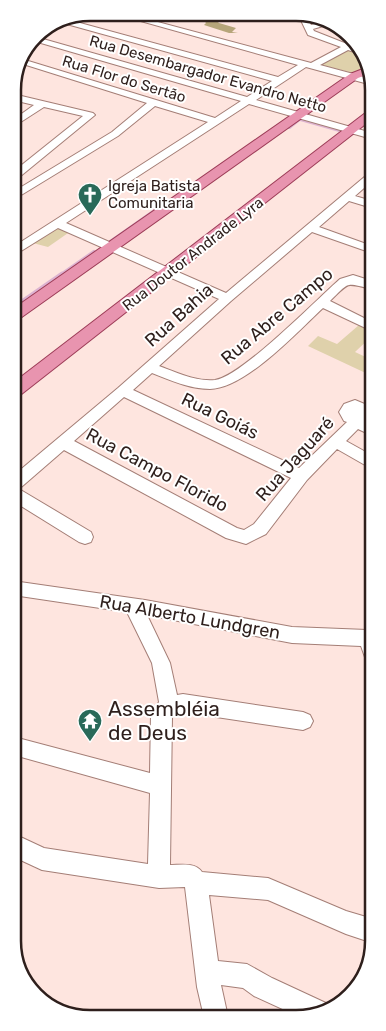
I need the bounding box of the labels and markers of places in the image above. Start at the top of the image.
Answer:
place label: Igreja Batista Comunitaria [108,177,200,212]
church icon: Igreja Batista Comunitaria [77,182,103,216]
place label: Assembléia de Deus [108,696,220,745]
temple icon: Assembléia de Deus [77,708,103,742]

